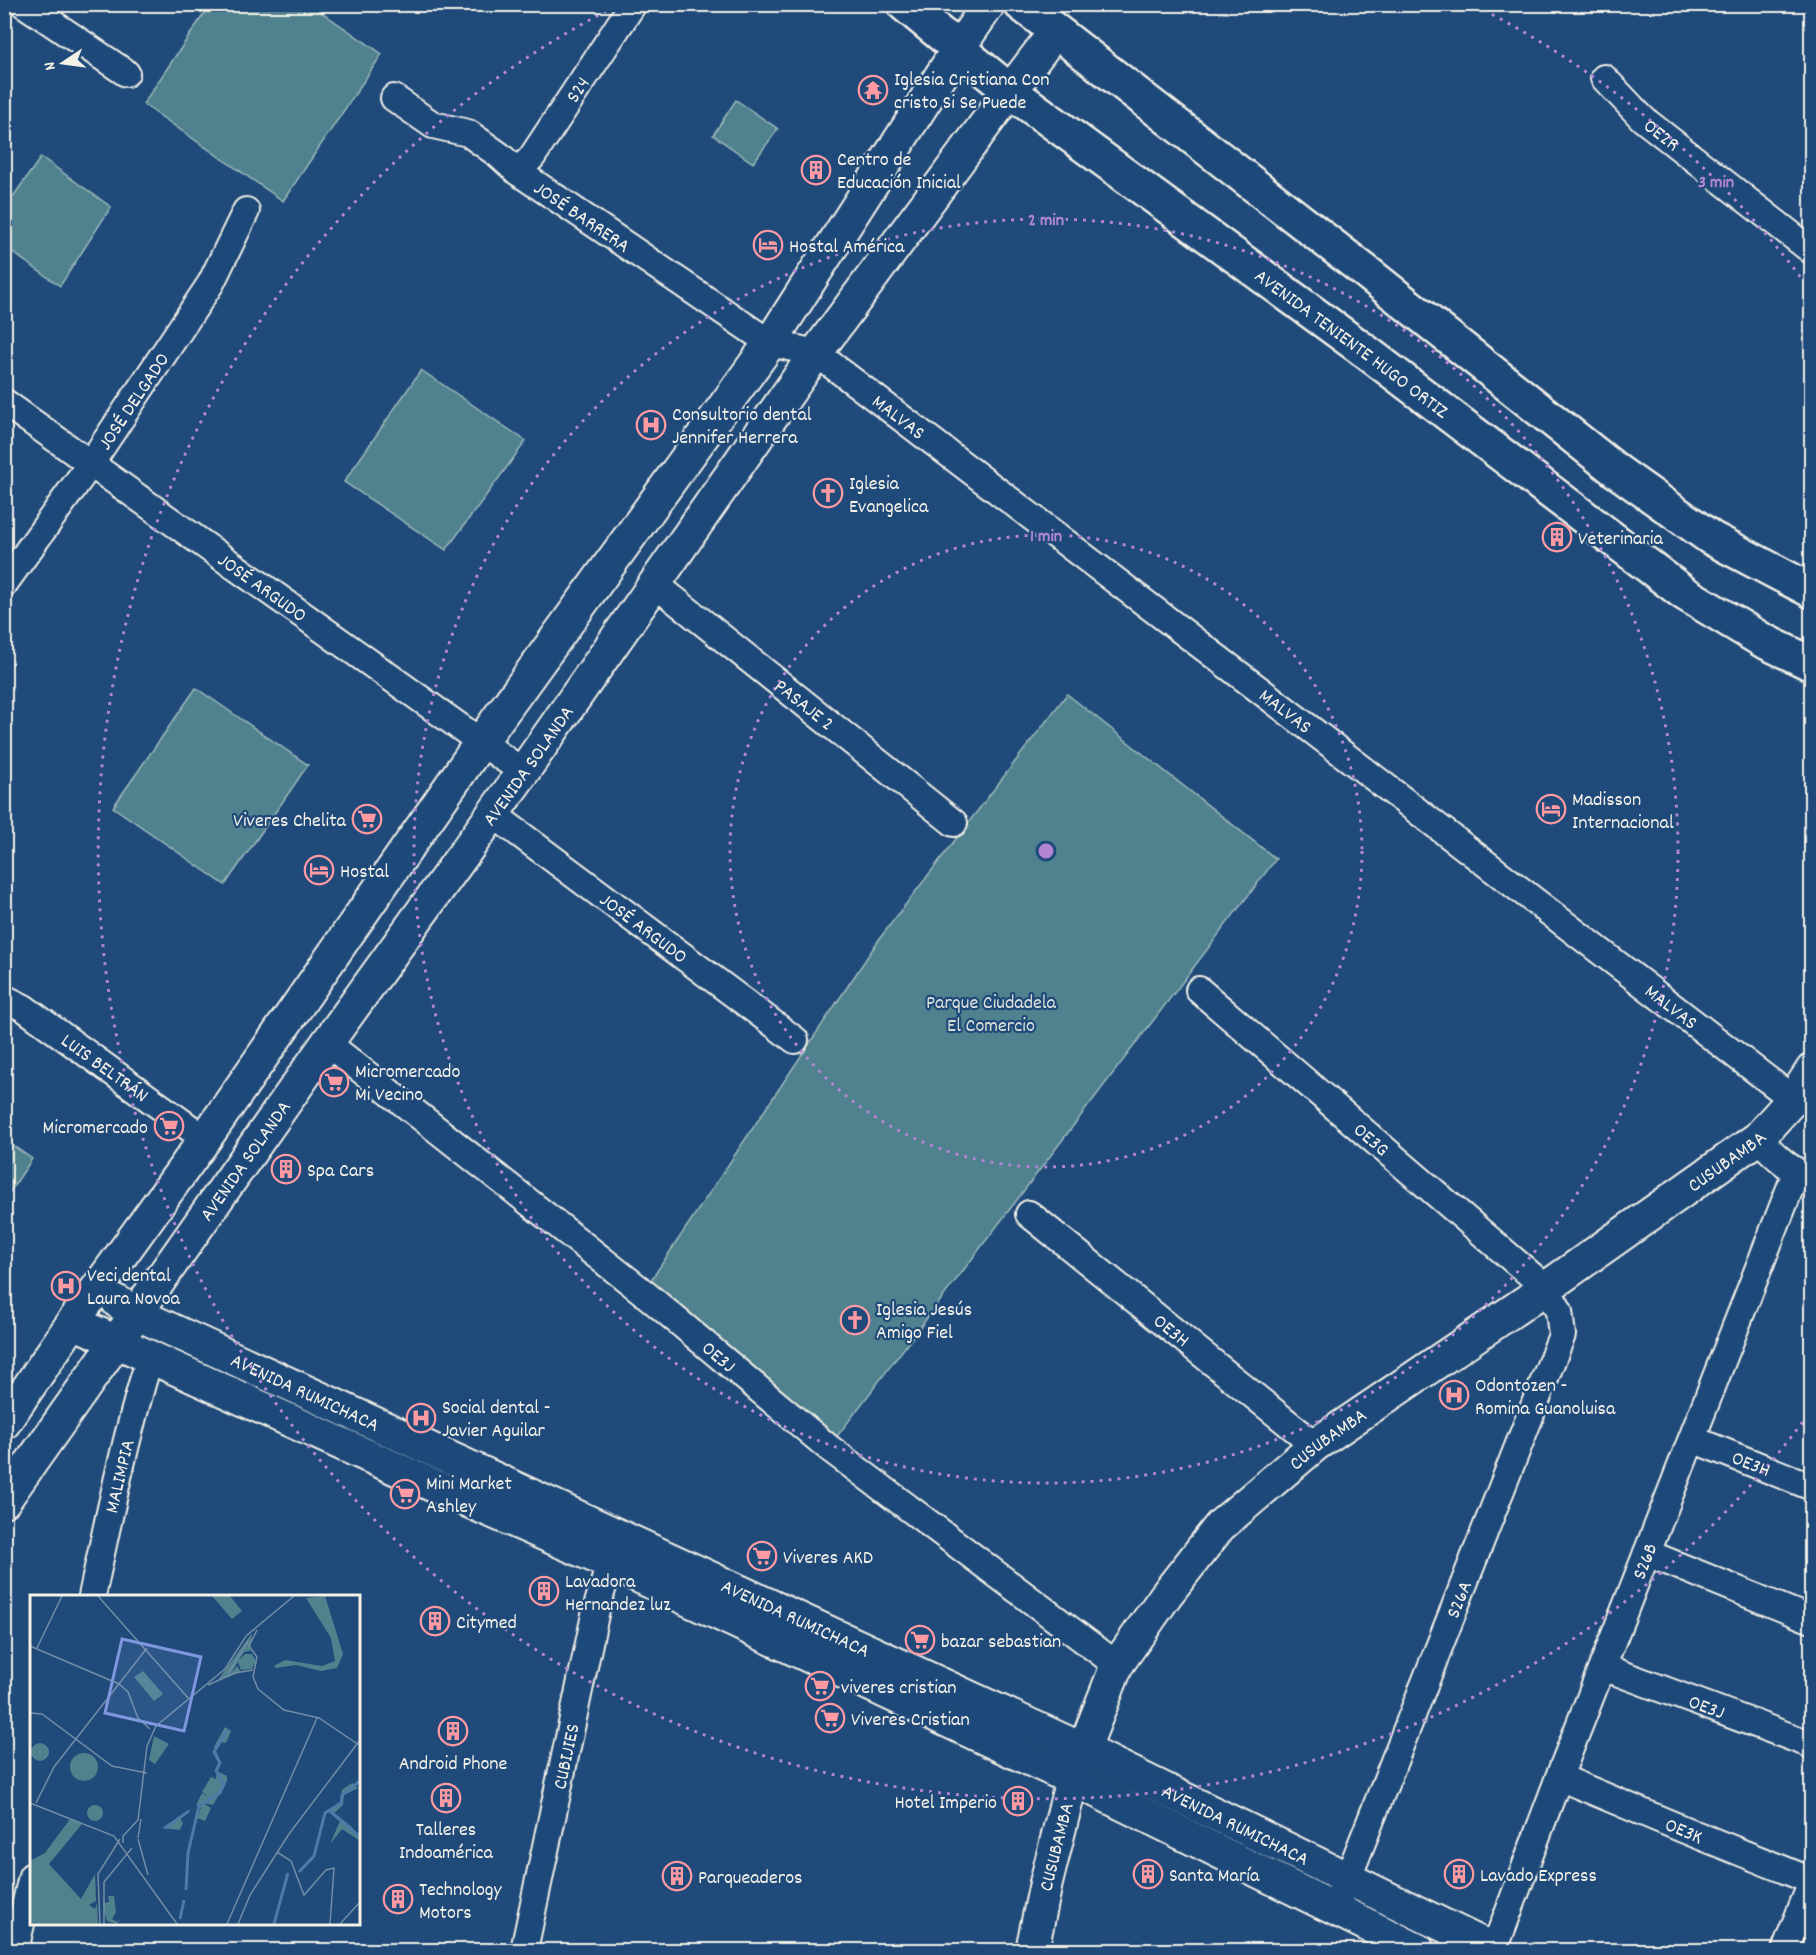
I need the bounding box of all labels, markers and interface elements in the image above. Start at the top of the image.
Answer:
north arrow [33,33,93,93]
text: N [39,59,63,72]
place label: Iglesia Cristiana Con cristo Si Se Puede [894,67,1050,118]
street label: S24 [561,72,598,109]
temple icon: Iglesia Cristiana Con cristo Si Se Puede [857,74,889,106]
street label: OE2R [1636,113,1684,159]
place label: Centro de Educación Inicial [837,147,961,198]
building icon: Centro de Educación Inicial [800,154,832,186]
text: 3 min [1698,171,1734,196]
street label: JOSÉ BARRERA [527,176,635,261]
text: 2 min [1028,209,1064,234]
hotel icon: Hostal América [752,229,784,261]
place label: Hostal América [789,234,905,262]
street label: AVENIDA TENIENTE HUGO ORTIZ [1248,264,1454,427]
street label: JOSÉ DELGADO [92,348,178,457]
street label: MALVAS [865,389,930,448]
place label: Consultorio dental Jennifer Herrera [672,402,812,453]
hospital icon: Consultorio dental Jennifer Herrera [635,409,667,441]
place label: Iglesia Evangelica [849,471,929,522]
church icon: Iglesia Evangelica [812,477,844,509]
building icon: Veterinaria [1541,521,1573,553]
text: 1 min [1030,525,1062,550]
place label: Veterinaria [1578,526,1663,554]
street label: JOSÉ ARGUDO [211,548,311,630]
street label: PASAJE 2 [767,674,839,739]
street label: MALVAS [1252,683,1317,742]
street label: AVENIDA SOLANDA [477,701,582,833]
place label: Madisson Internacional [1572,787,1674,838]
hotel icon: Madisson Internacional [1535,793,1567,825]
supermarket icon: Viveres Chelita [351,803,383,835]
place label: Viveres Chelita [233,808,347,836]
centre of rings [1036,841,1056,861]
hotel icon: Hostal [303,854,335,886]
place label: Hostal [340,859,389,887]
street label: JOSÉ ARGUDO [593,887,692,972]
street label: MALVAS [1638,979,1702,1038]
park label: Parque Ciudadela El Comercio [926,990,1057,1041]
street label: LUIS BELTRÁN [54,1028,153,1111]
place label: Micromercado Mi Vecino [355,1059,460,1110]
supermarket icon: Micromercado Mi Vecino [318,1066,350,1098]
street label: AVENIDA SOLANDA [194,1096,299,1228]
supermarket icon: Micromercado [153,1110,185,1142]
place label: Micromercado [43,1115,148,1143]
street label: OE3G [1346,1117,1394,1164]
street label: CUSUBAMBA [1683,1126,1775,1201]
building icon: Spa Cars [270,1153,302,1185]
place label: Spa Cars [307,1158,374,1186]
place label: Veci dental Laura Novoa [87,1263,181,1314]
hospital icon: Veci dental Laura Novoa [50,1270,82,1302]
place label: Iglesia Jesús Amigo Fiel [876,1297,972,1348]
church icon: Iglesia Jesús Amigo Fiel [839,1304,871,1336]
street label: OE3H [1146,1309,1195,1355]
street label: OE3J [694,1336,741,1381]
street label: AVENIDA RUMICHACA [225,1348,383,1441]
place label: Odontozen - Romina Guanoluisa [1475,1373,1616,1424]
hospital icon: Odontozen - Romina Guanoluisa [1438,1379,1470,1411]
place label: Social dental - Javier Aguilar [442,1395,551,1446]
hospital icon: Social dental - Javier Aguilar [405,1402,437,1434]
street label: CUSUBAMBA [1284,1403,1374,1478]
street label: MALIMPIA [99,1437,144,1516]
street label: OE3H [1727,1445,1774,1486]
place label: Mini Market Ashley [426,1471,512,1522]
supermarket icon: Mini Market Ashley [389,1478,421,1510]
supermarket icon: Viveres AKD [746,1540,778,1572]
street label: S26B [1627,1540,1666,1584]
place label: Viveres AKD [783,1545,873,1573]
place label: Lavadora Hernandez luz [565,1569,671,1620]
street label: AVENIDA RUMICHACA [716,1574,874,1666]
building icon: Lavadora Hernandez luz [528,1575,560,1607]
street label: S26A [1441,1577,1481,1623]
inset map [30,1595,360,1925]
building icon: Citymed [419,1605,451,1637]
place label: Citymed [456,1610,517,1638]
supermarket icon: bazar sebastian [904,1624,936,1656]
place label: bazar sebastian [941,1629,1061,1657]
supermarket icon: viveres cristian [804,1670,836,1702]
place label: viveres cristian [841,1675,957,1703]
street label: OE3J [1684,1689,1728,1728]
supermarket icon: Viveres Cristian [814,1702,846,1734]
place label: Viveres Cristian [851,1707,970,1735]
building icon: Android Phone [437,1715,469,1747]
street label: CUBIJIES [547,1721,589,1792]
place label: Android Phone [399,1751,508,1779]
street label: AVENIDA RUMICHACA [1156,1779,1313,1875]
building icon: Talleres Indoamérica [430,1782,462,1814]
building icon: Hotel Imperio [1002,1785,1034,1817]
place label: Hotel Imperio [894,1790,997,1818]
street label: CUSUBAMBA [1034,1800,1083,1894]
street label: OE3K [1660,1812,1706,1853]
place label: Talleres Indoamérica [399,1817,494,1868]
building icon: Santa María [1132,1858,1164,1890]
building icon: Lavado Express [1443,1858,1475,1890]
building icon: Parqueaderos [661,1860,693,1892]
place label: Santa María [1169,1863,1260,1891]
place label: Lavado Express [1480,1863,1597,1891]
place label: Parqueaderos [698,1865,803,1893]
place label: Technology Motors [419,1877,503,1928]
building icon: Technology Motors [382,1883,414,1915]

